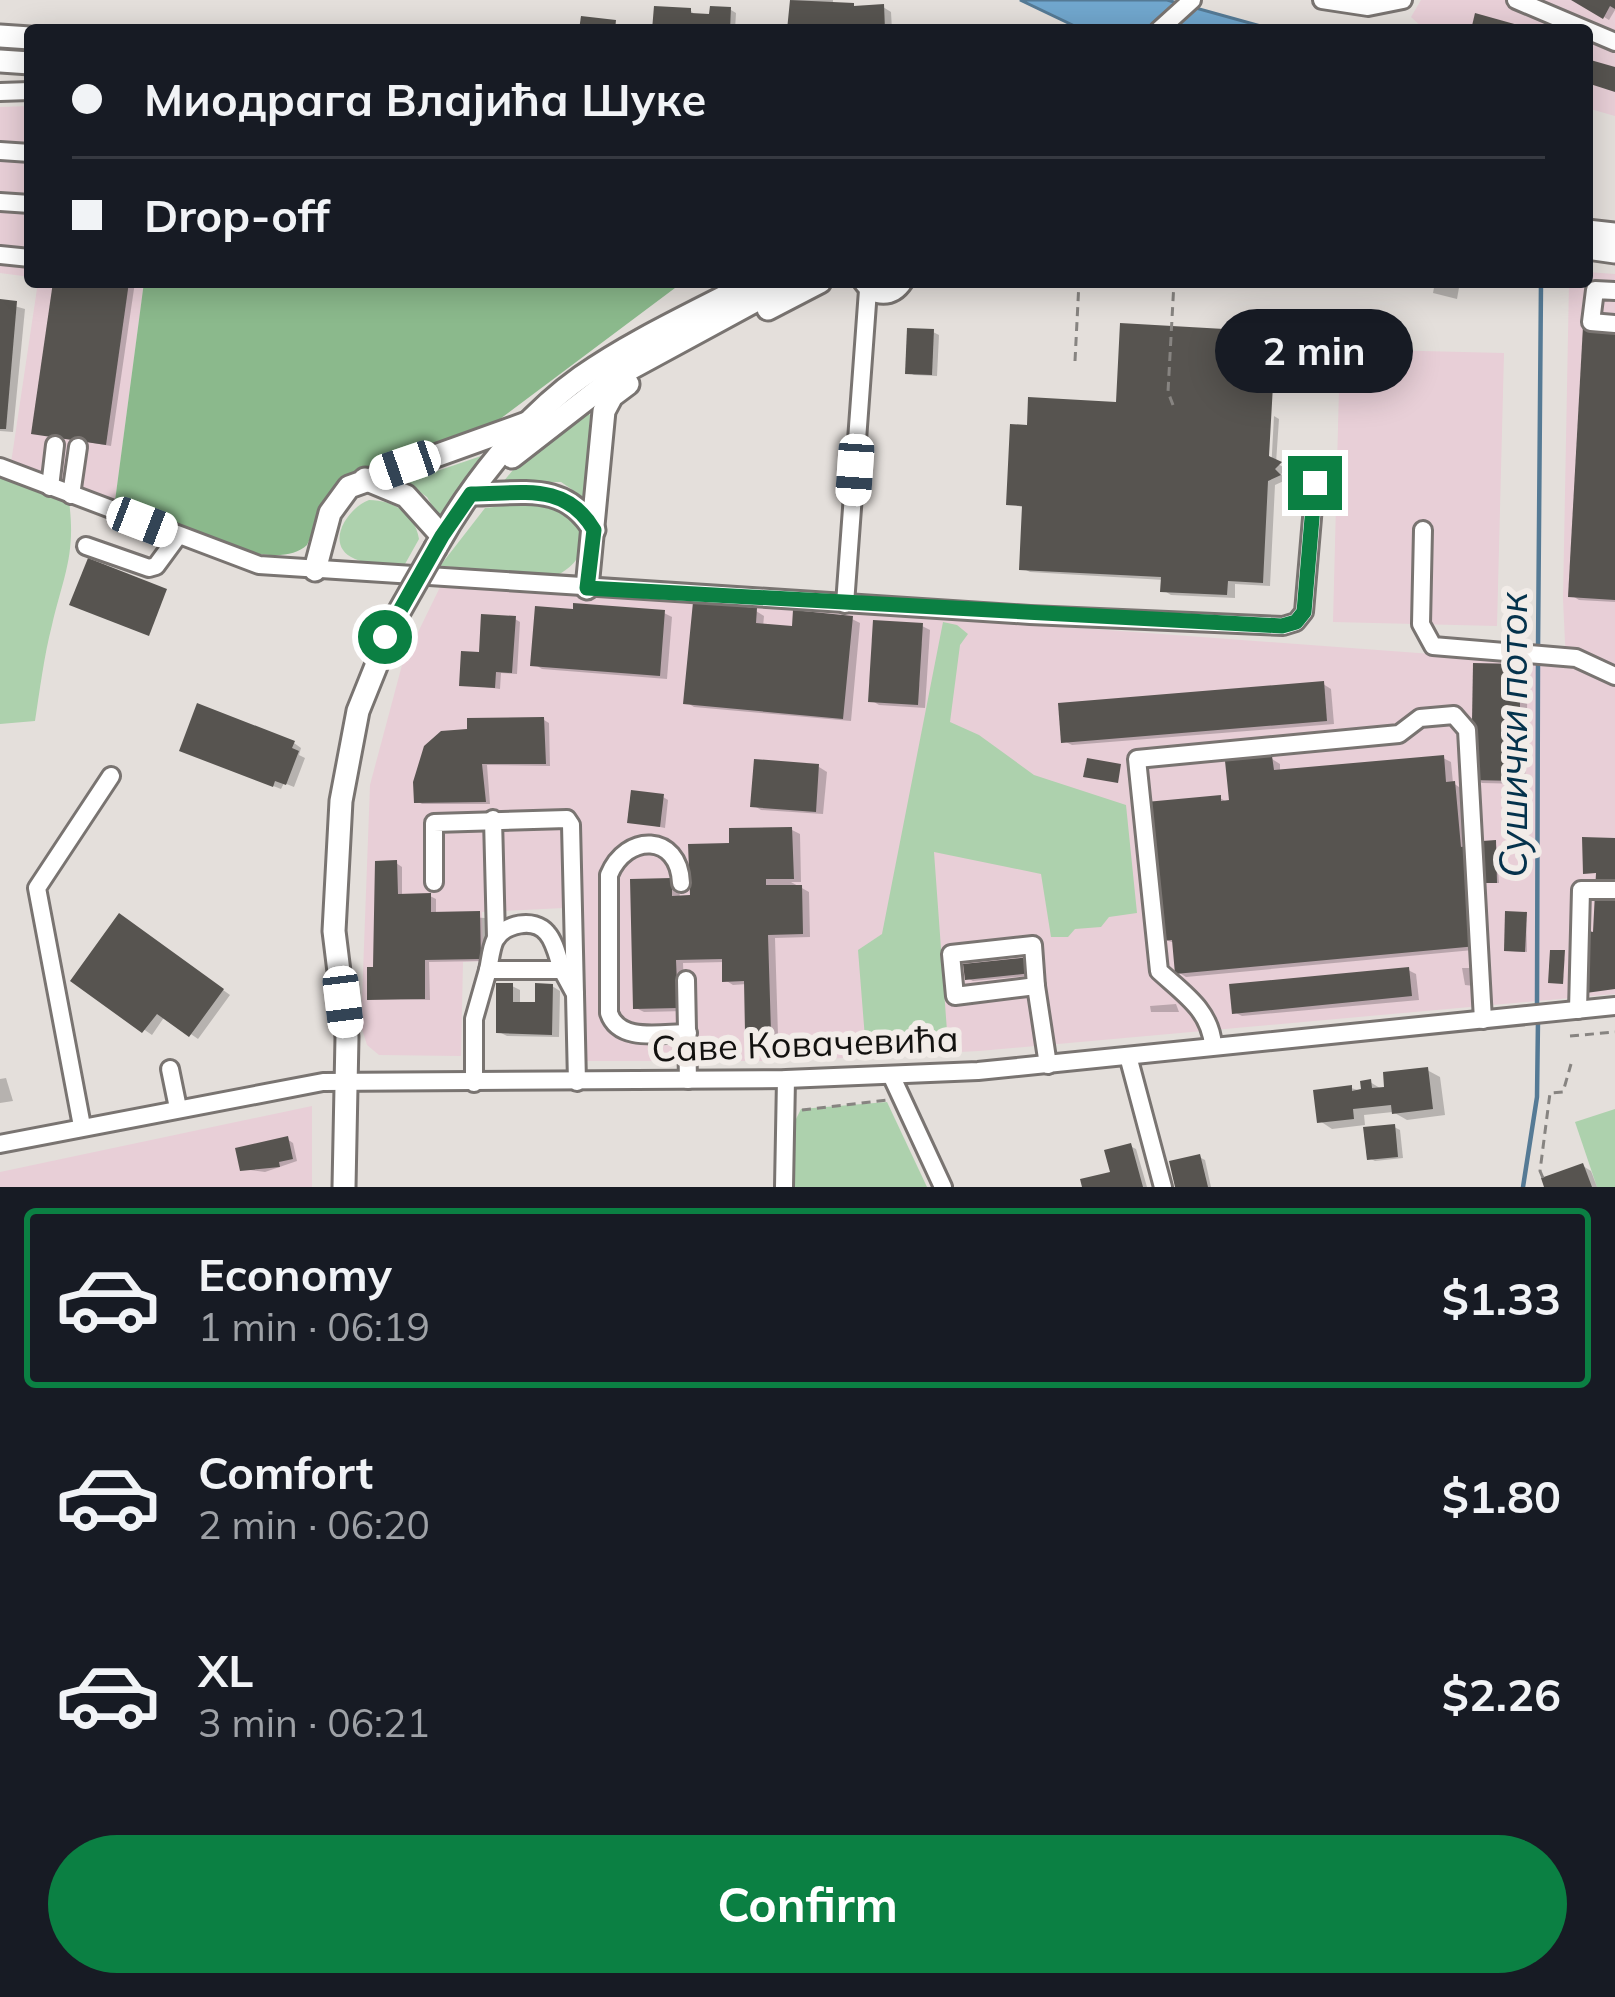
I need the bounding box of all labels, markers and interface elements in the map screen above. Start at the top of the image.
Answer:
text: Миодрага Влајића Шуке [144,71,707,127]
text: Drop-off [144,187,330,243]
callout: 2 min [1216,309,1414,393]
text: 2 min [1263,326,1365,375]
car [835,433,875,507]
car [365,436,445,494]
route end [1288,456,1342,510]
car [102,492,182,552]
water label: Сушички поток [1488,591,1537,878]
route start [358,610,412,664]
car [321,964,365,1040]
street label: Саве Ковачевића [651,1015,959,1071]
icon: car [54,1244,162,1352]
text: Economy [198,1246,392,1302]
text: $1.33 [1442,1270,1561,1326]
text: 1 min · 06:19 [198,1302,430,1351]
icon: car [54,1442,162,1550]
text: Comfort [198,1444,373,1500]
text: $1.80 [1442,1468,1561,1524]
text: 2 min · 06:20 [198,1500,430,1549]
icon: car [54,1640,162,1748]
text: XL [198,1642,253,1698]
text: $2.26 [1442,1666,1561,1722]
text: 3 min · 06:21 [198,1698,430,1747]
button: Confirm [48,1835,1567,1973]

